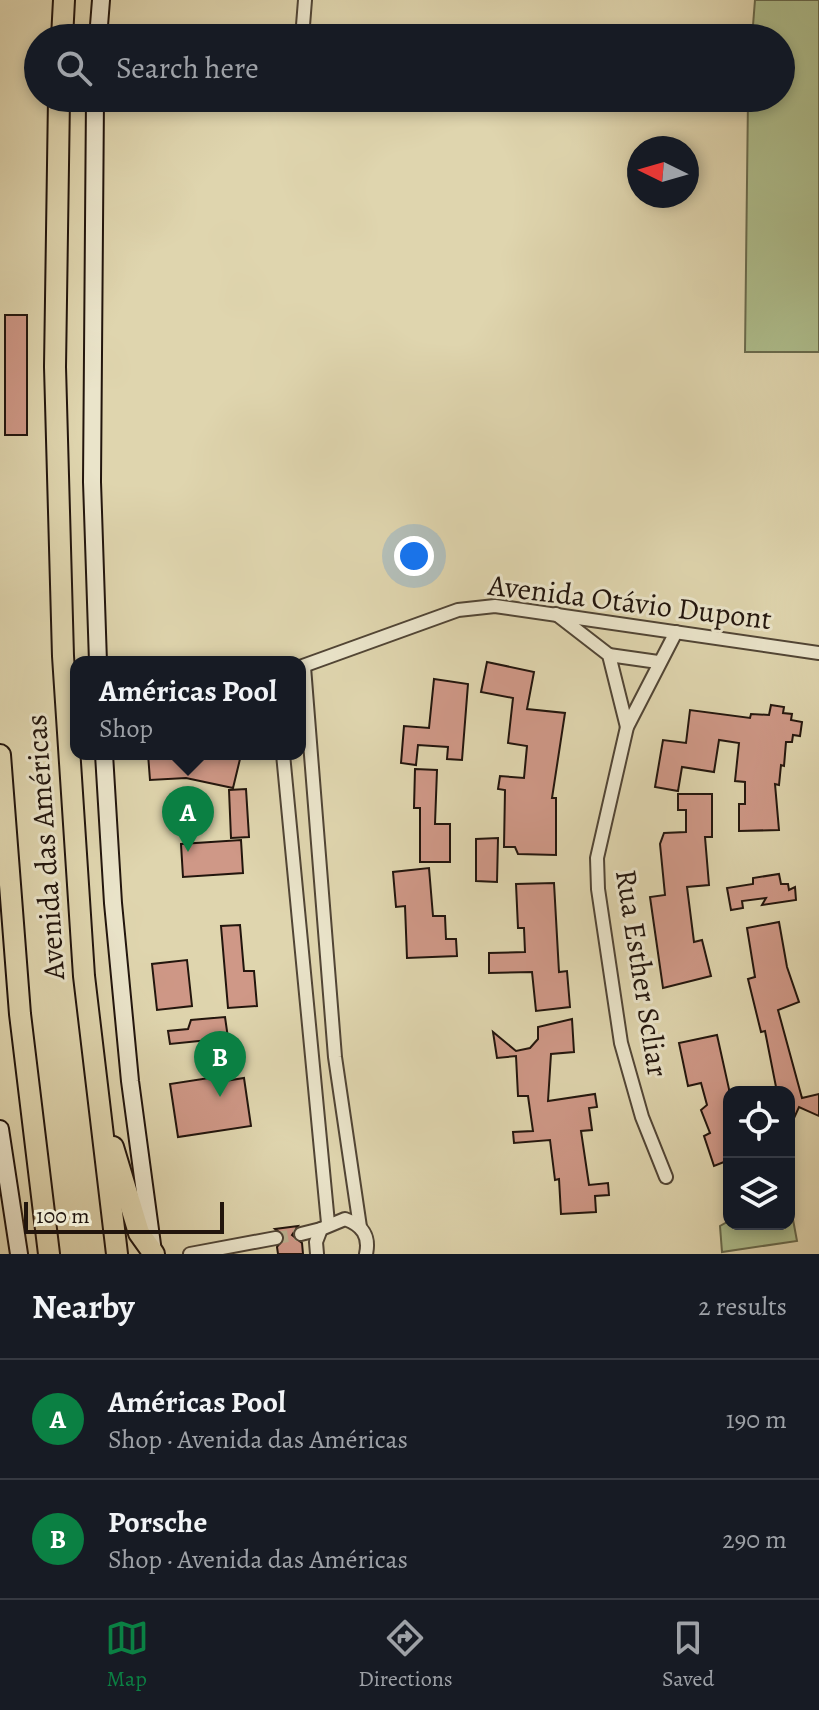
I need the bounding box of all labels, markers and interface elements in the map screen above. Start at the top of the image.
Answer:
search box [24,24,795,112]
icon: search [52,46,96,90]
text: Search here [116,48,259,88]
north arrow [627,136,699,208]
your location [394,536,434,576]
street label: Avenida Otávio Dupont [485,565,774,639]
popup [70,656,306,760]
text: Américas Pool [99,671,277,711]
text: Shop [99,711,153,746]
street label: Avenida das Américas [16,713,74,982]
pin: A [162,786,214,852]
street label: Rua Esther Scliar [606,866,678,1080]
pin: B [194,1031,246,1097]
map controls [723,1086,795,1230]
button: locate [723,1086,795,1158]
button: layers [723,1158,795,1230]
scale bar [24,1198,224,1234]
text: 100 m [36,1201,90,1231]
text: Nearby [32,1283,135,1330]
text: 2 results [698,1289,787,1324]
text: Américas Pool [108,1382,286,1422]
text: A [50,1402,66,1437]
text: 190 m [726,1402,787,1437]
text: Shop · Avenida das Américas [108,1422,408,1457]
text: Porsche [108,1502,207,1542]
text: B [50,1522,66,1557]
text: 290 m [722,1522,787,1557]
text: Shop · Avenida das Américas [108,1542,408,1577]
tab: Map [105,1616,149,1694]
tab: Directions [358,1616,453,1694]
tab: Saved [662,1616,714,1694]

